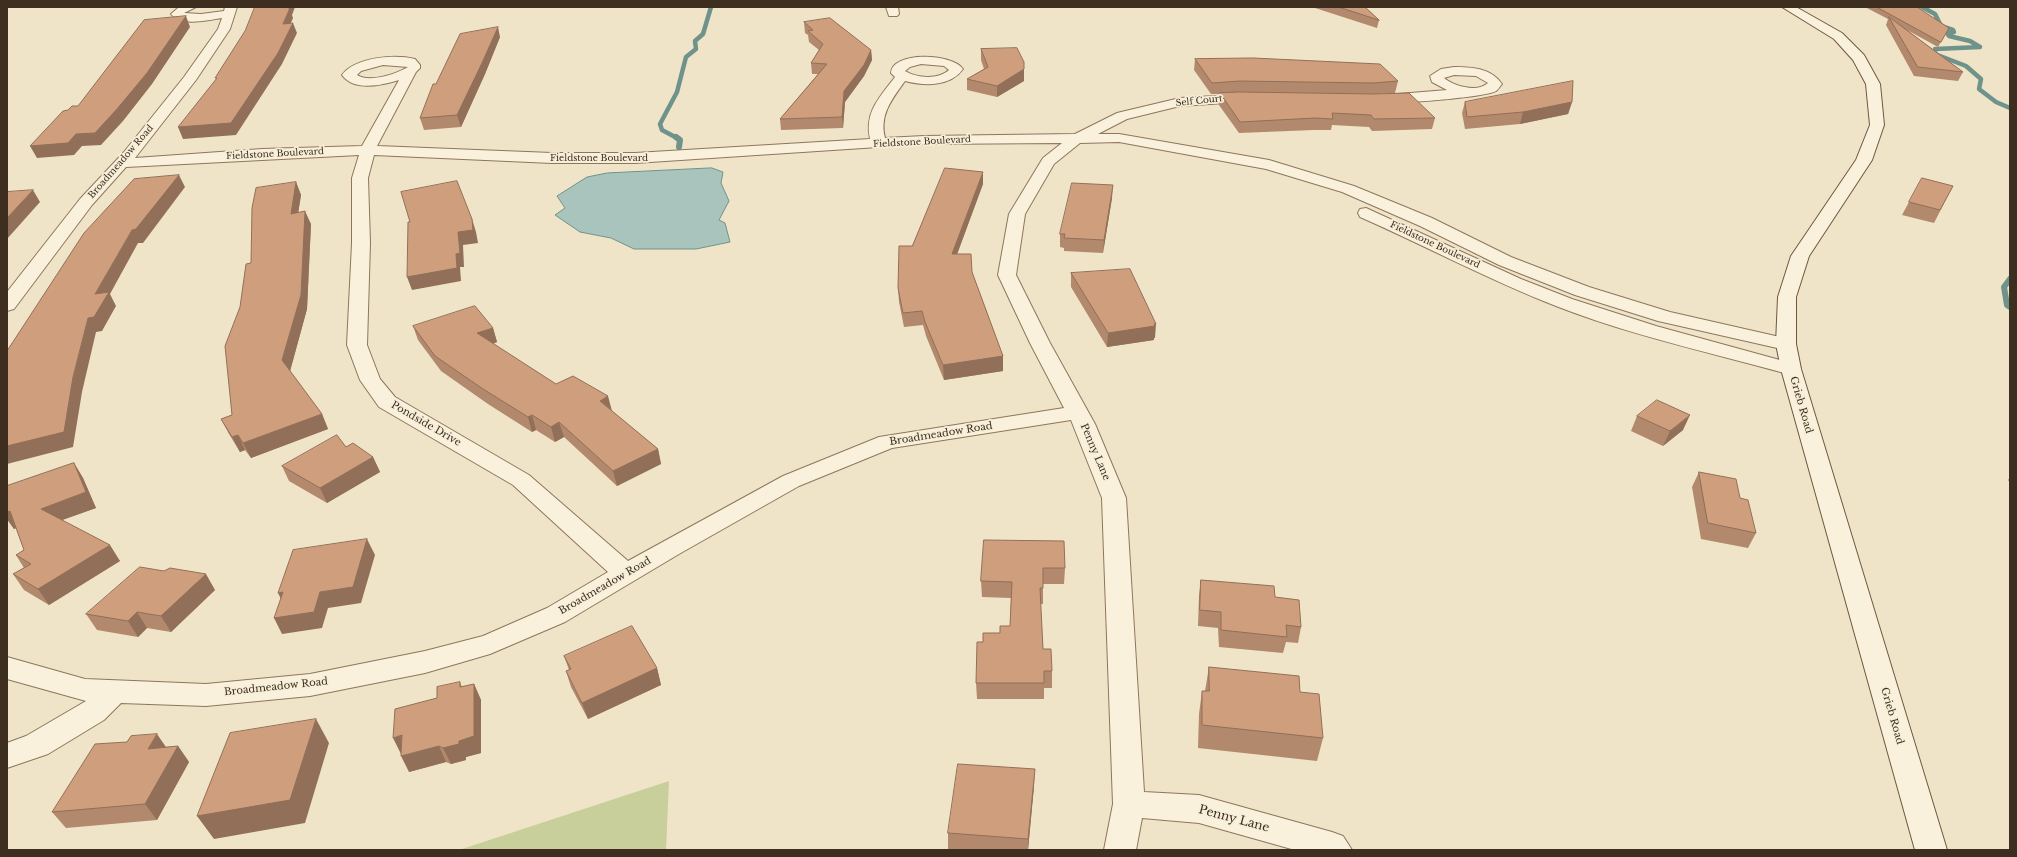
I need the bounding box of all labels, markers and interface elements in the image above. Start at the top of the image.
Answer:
street label: Self Court [1175,93,1223,109]
street label: Broadmeadow Road [86,123,156,201]
street label: Fieldstone Boulevard [873,134,971,150]
street label: Fieldstone Boulevard [226,146,324,162]
street label: Fieldstone Boulevard [550,153,648,163]
street label: Fieldstone Boulevard [1388,219,1482,271]
street label: Grieb Road [1787,375,1815,435]
street label: Pondside Drive [389,399,463,449]
street label: Broadmeadow Road [889,420,993,448]
street label: Penny Lane [1078,422,1112,482]
street label: Broadmeadow Road [557,555,653,617]
street label: Broadmeadow Road [224,676,328,698]
street label: Grieb Road [1878,686,1906,746]
street label: Penny Lane [1197,803,1271,835]

